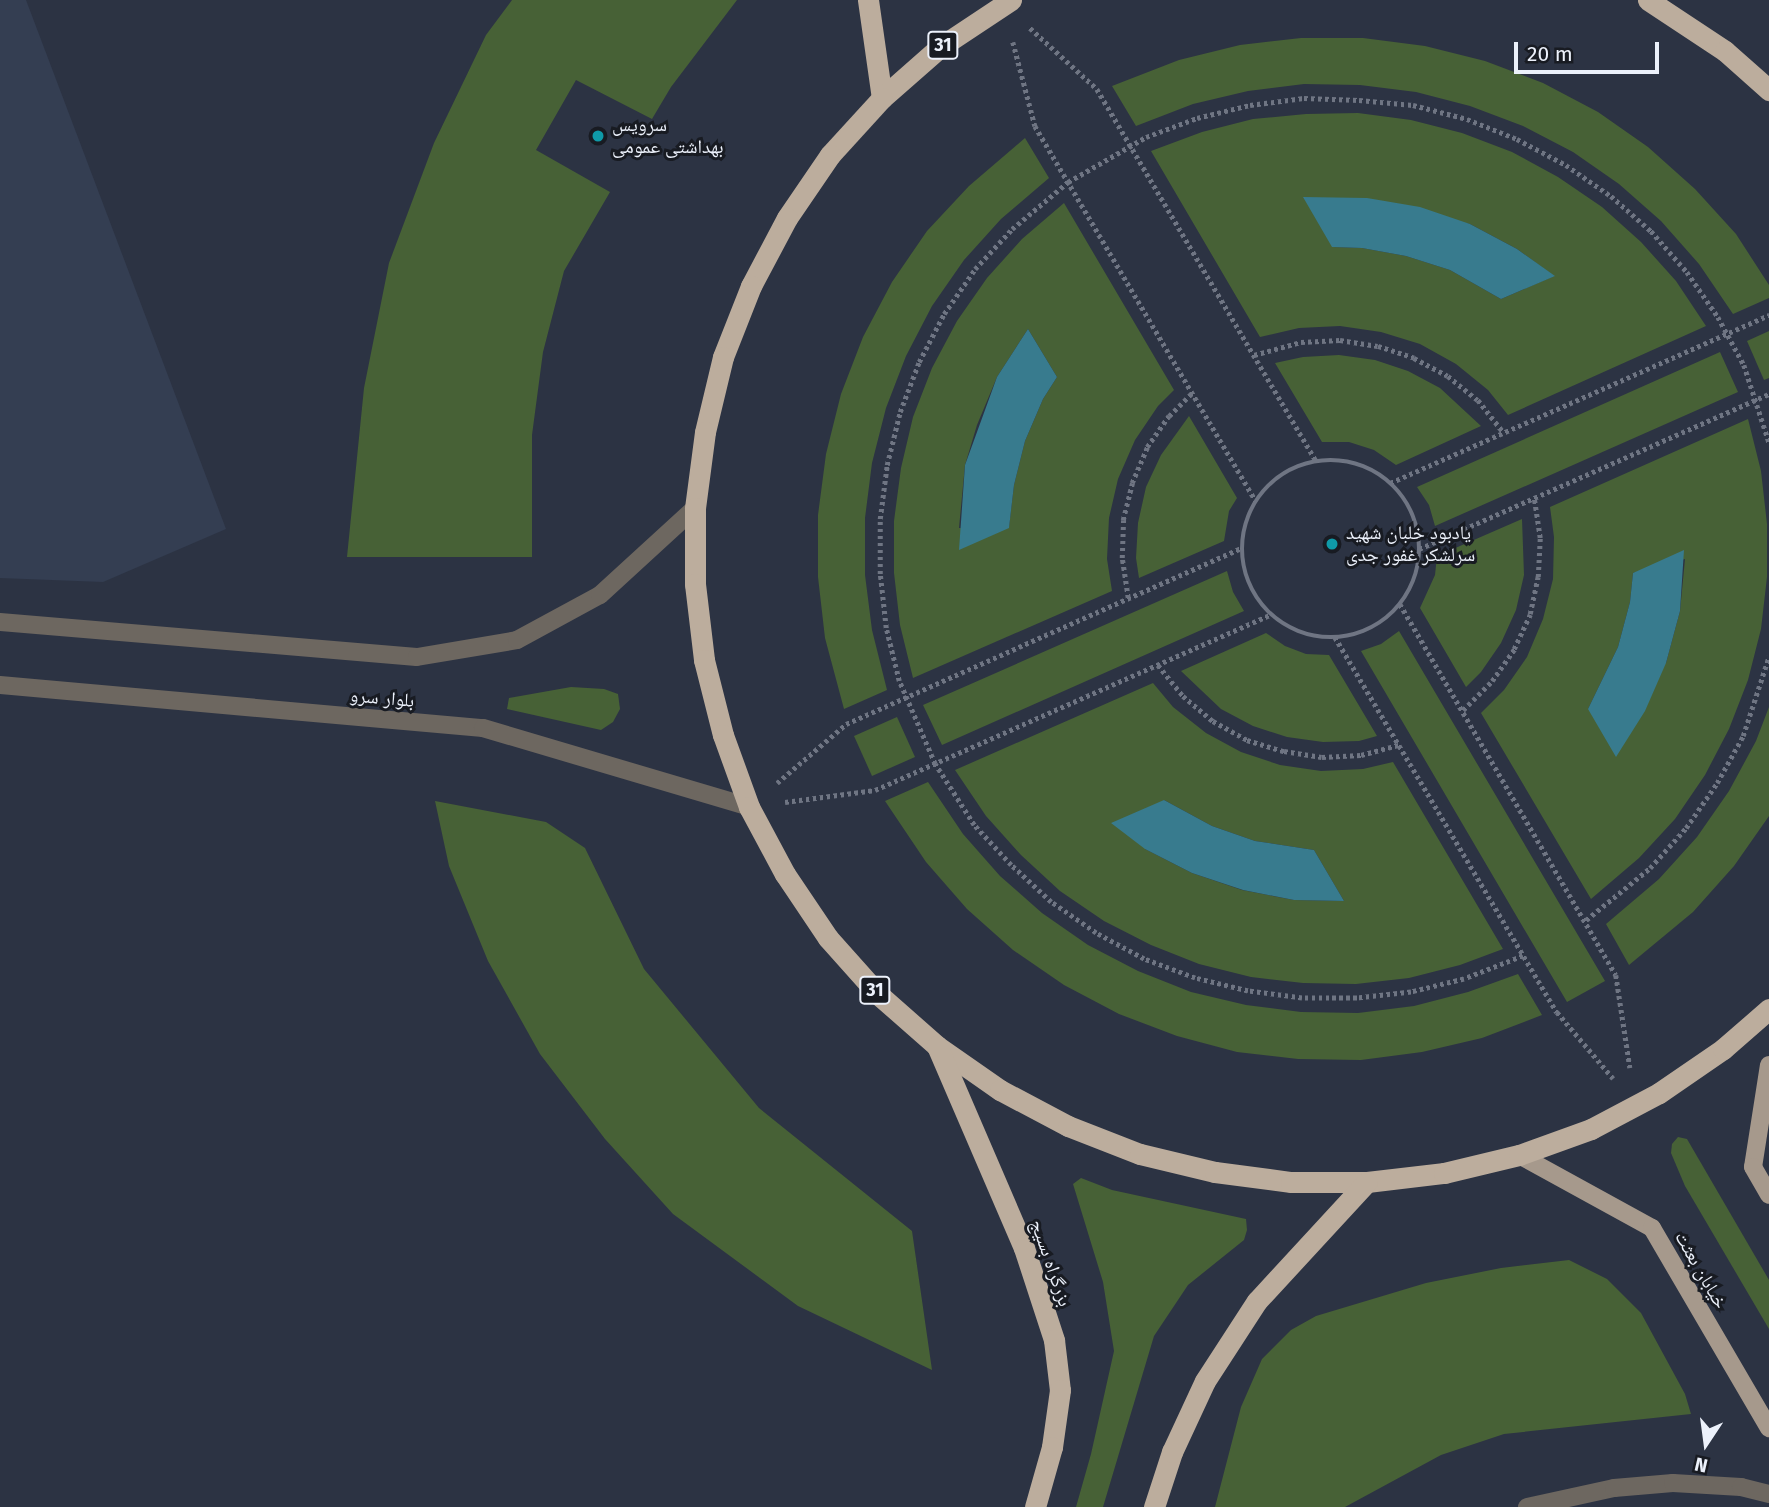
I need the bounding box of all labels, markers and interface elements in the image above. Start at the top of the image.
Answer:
scale bar [1517,28,1662,72]
road number: 31 [927,31,959,60]
text: 20 m [1527,41,1573,67]
place label: سرویس بهداشتی عمومی [612,114,723,158]
marker: سرویس بهداشتی عمومی [590,128,606,144]
place label: یادبود خلبان شهید سرلشکر غفور جدی [1346,522,1475,566]
marker: یادبود خلبان شهید سرلشکر غفور جدی [1324,536,1340,552]
street label: بلوار سرو [349,684,415,712]
road number: 31 [859,975,891,1004]
street label: بزرگراه بسیج [1026,1217,1076,1309]
street label: خیابان بعثت [1670,1227,1732,1313]
north arrow [1671,1409,1741,1479]
text: N [1692,1452,1710,1478]

